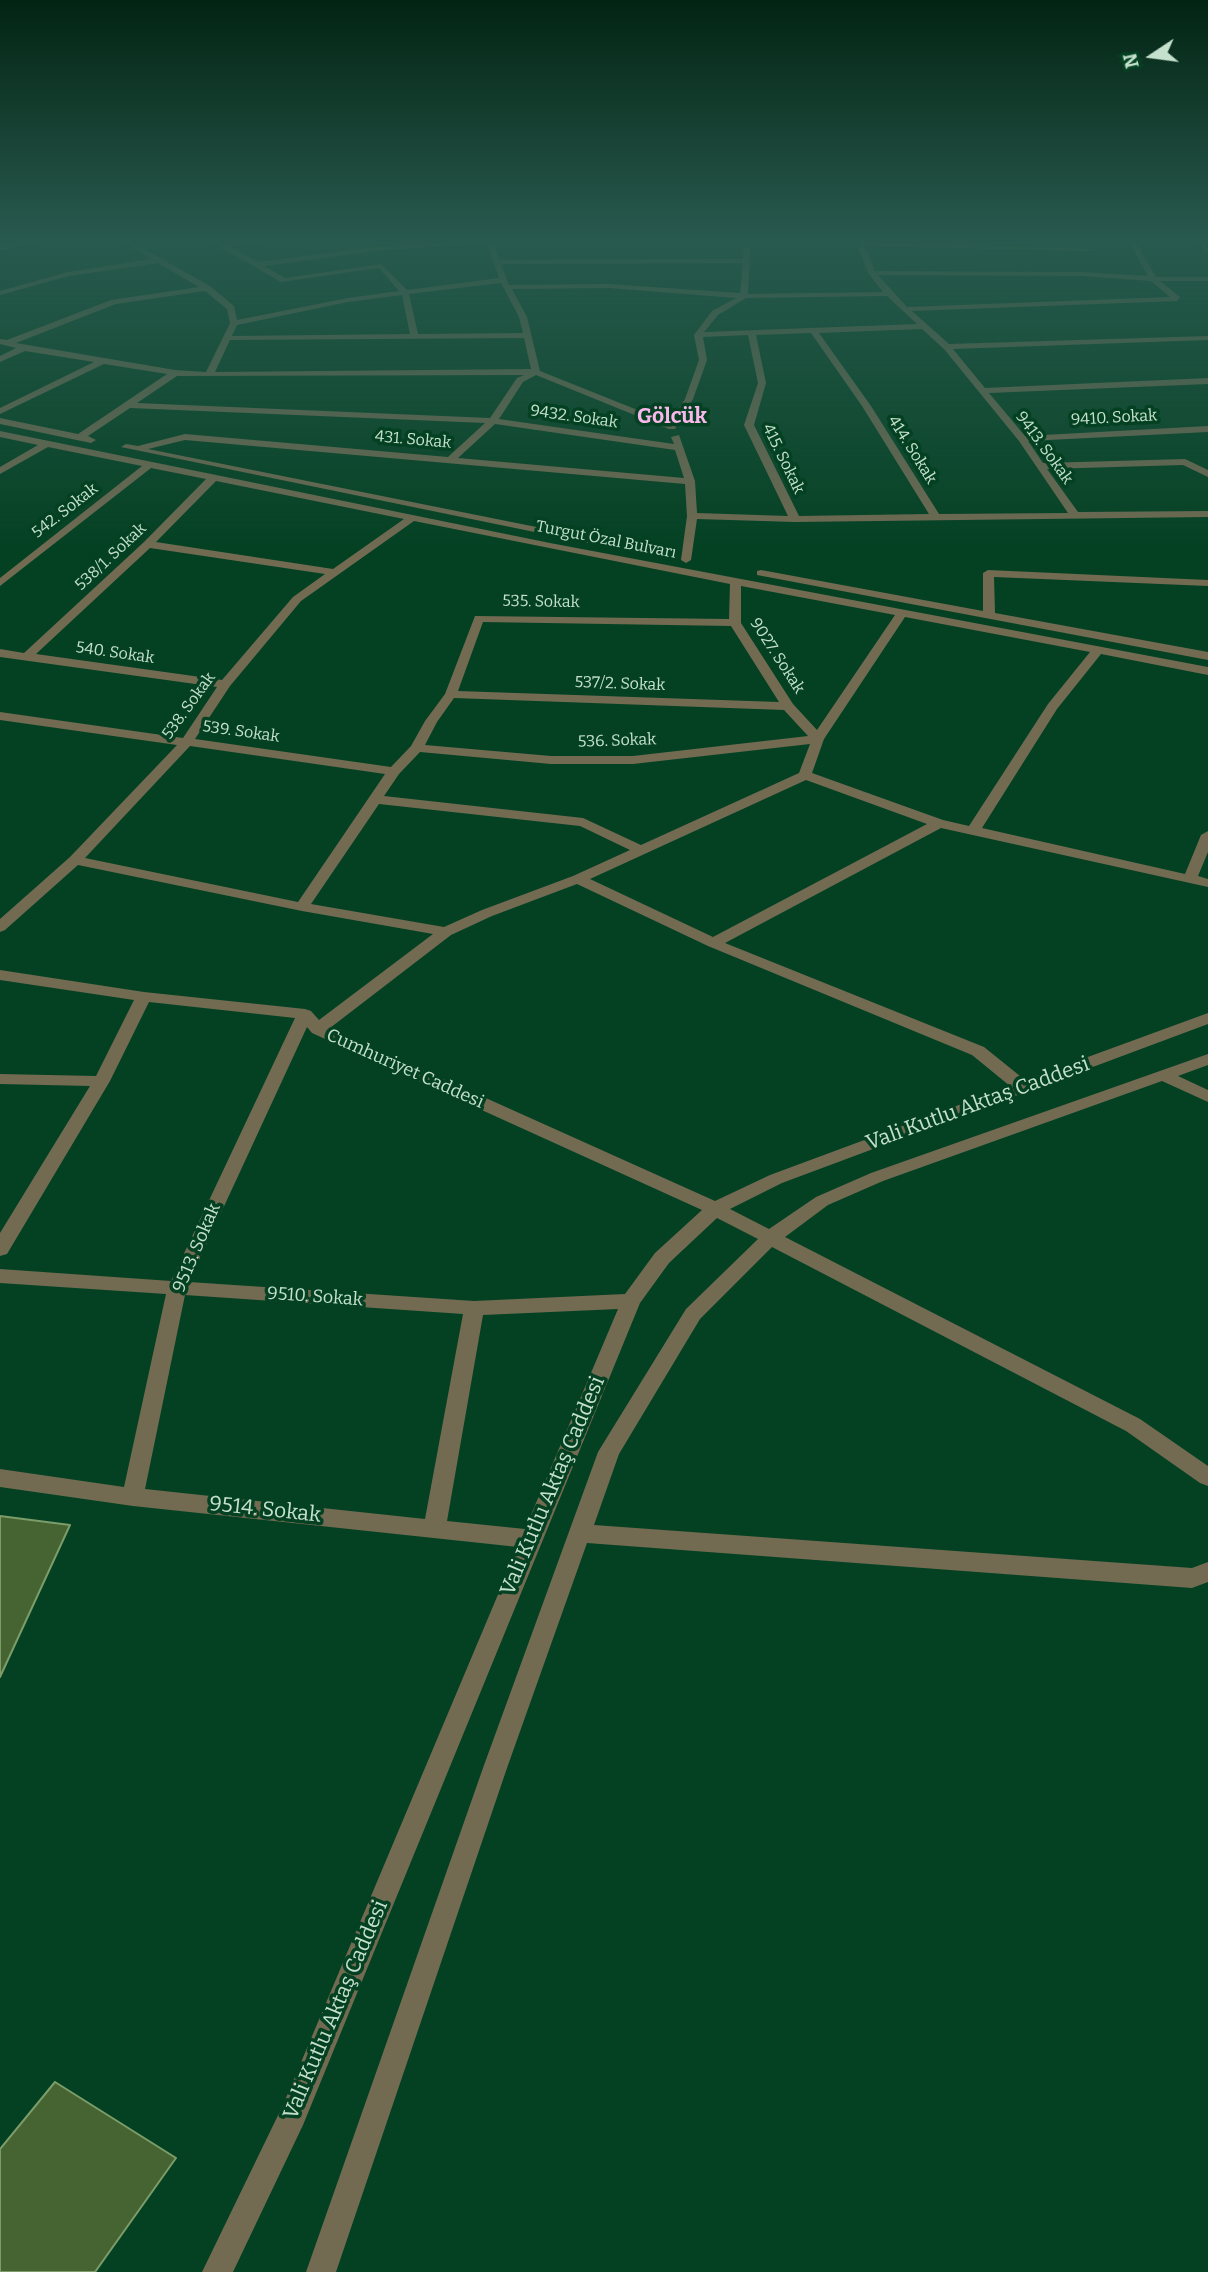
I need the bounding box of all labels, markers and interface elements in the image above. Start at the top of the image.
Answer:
north arrow [1117,21,1187,91]
text: N [1118,51,1144,71]
street label: 9432. Sokak [529,401,619,433]
district label: Gölcük [637,404,707,430]
street label: 9410. Sokak [1070,406,1158,430]
street label: 9413. Sokak [1011,408,1077,488]
street label: 414. Sokak [884,412,940,488]
street label: 415. Sokak [758,421,808,497]
street label: 431. Sokak [374,427,452,453]
street label: 542. Sokak [28,479,102,543]
street label: Turgut Özal Bulvarı [534,517,678,563]
street label: 538/1. Sokak [72,519,150,595]
street label: 535. Sokak [502,592,580,612]
street label: 9027. Sokak [745,615,809,697]
street label: 540. Sokak [75,638,155,668]
street label: 538. Sokak [158,669,220,743]
street label: 537/2. Sokak [574,673,666,695]
street label: 539. Sokak [201,717,281,747]
street label: 536. Sokak [578,730,656,752]
street label: Cumhuriyet Caddesi [323,1025,487,1113]
street label: Vali Kutlu Aktaş Caddesi [863,1052,1093,1156]
street label: 9513. Sokak [169,1200,225,1296]
street label: 9510. Sokak [266,1283,364,1311]
street label: Vali Kutlu Aktaş Caddesi [495,1373,611,1599]
street label: 9514. Sokak [208,1492,322,1528]
street label: Vali Kutlu Aktaş Caddesi [278,1897,394,2123]

